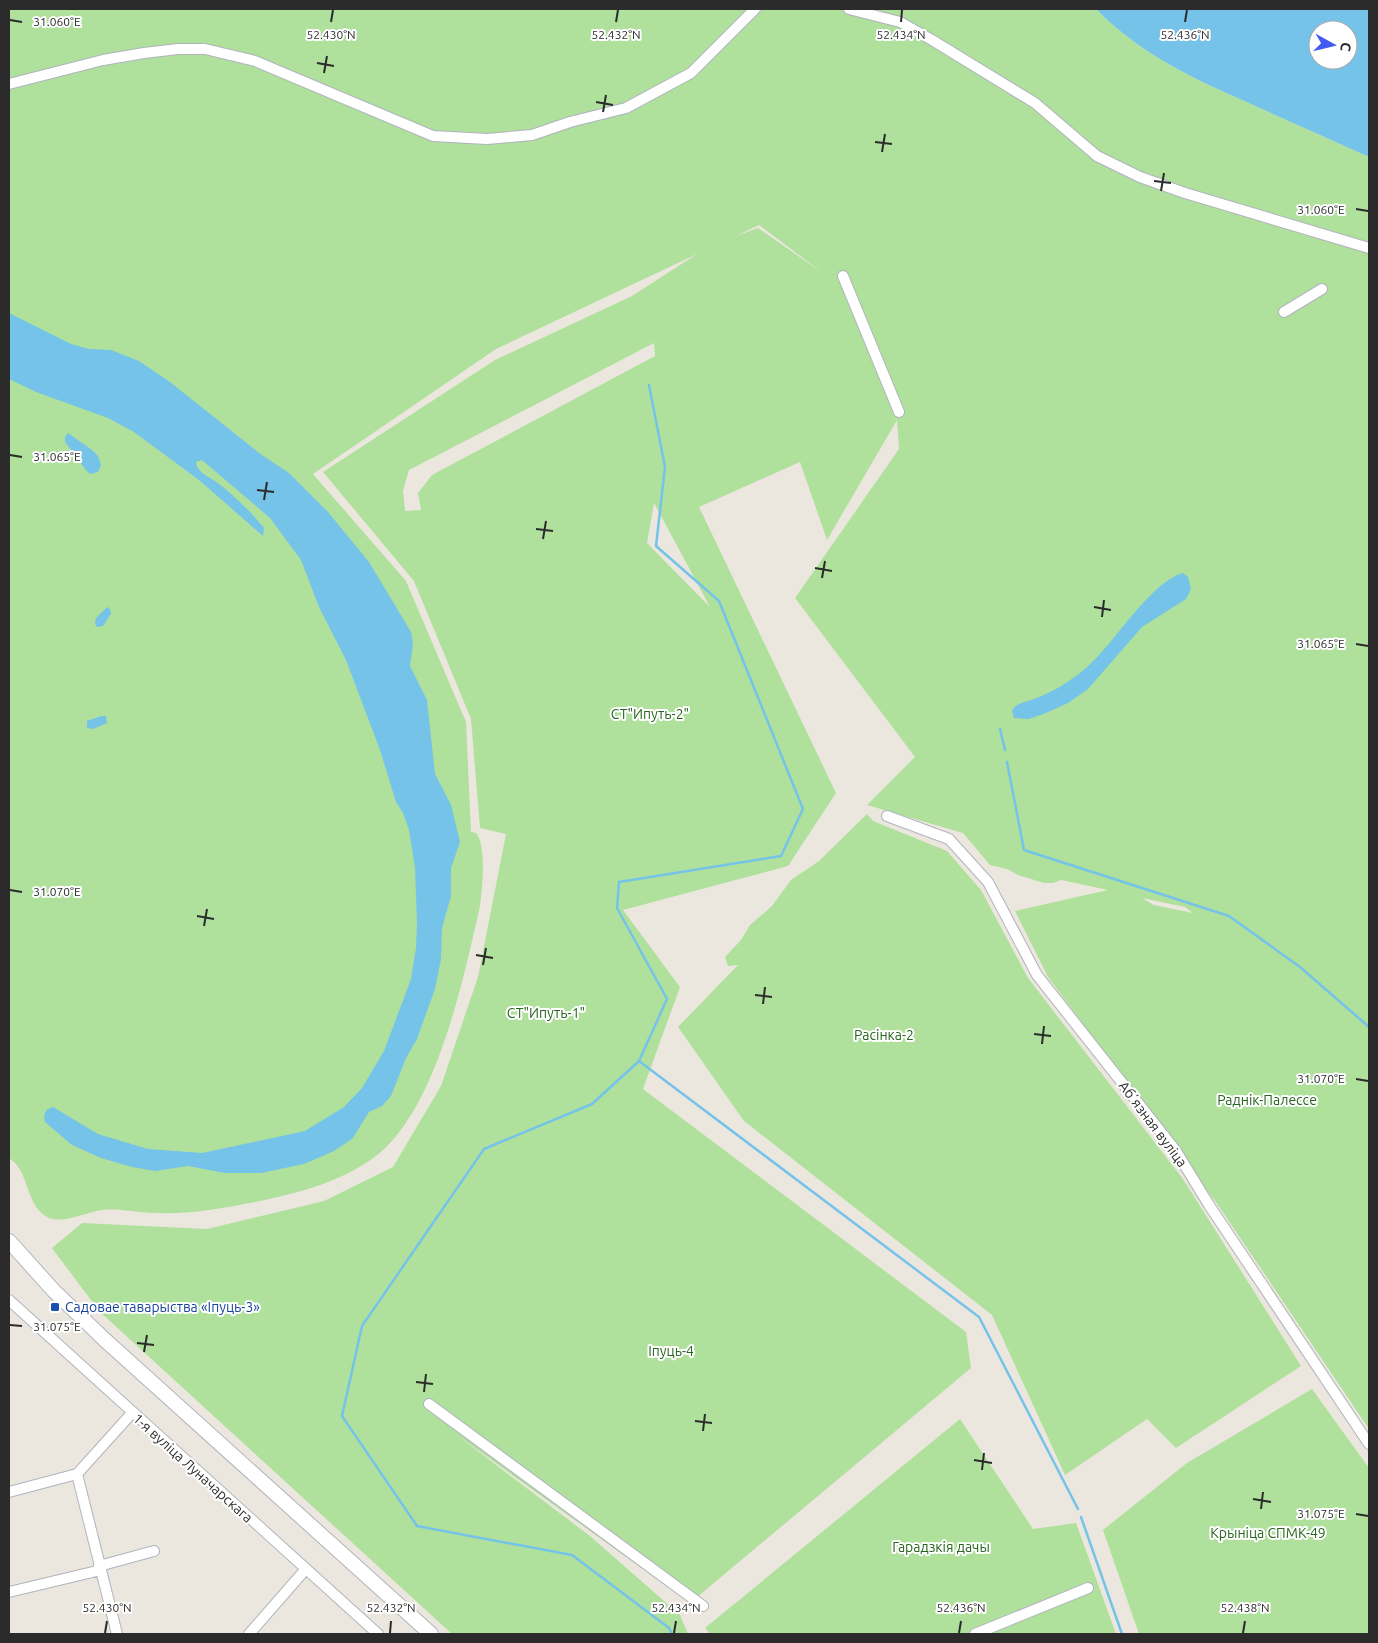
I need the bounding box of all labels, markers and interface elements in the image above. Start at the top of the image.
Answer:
text: 31.060°E [33,15,81,28]
north arrow [1308,20,1358,70]
text: 52.430°N [306,28,356,41]
text: 52.432°N [591,28,641,41]
text: 52.434°N [876,28,926,41]
text: 52.436°N [1160,28,1210,41]
text: С [1337,41,1354,52]
text: 31.060°E [1297,203,1345,216]
text: 31.065°E [33,450,81,463]
text: 31.065°E [1297,637,1345,650]
park label: СТ"Ипуть-2" [611,706,689,722]
text: 31.070°E [33,885,81,898]
park label: СТ"Ипуть-1" [507,1005,585,1021]
park label: Расінка-2 [854,1027,914,1043]
text: 31.070°E [1297,1072,1345,1085]
street label: Абʼязная вуліца [1116,1078,1190,1170]
park label: Раднік-Палессе [1217,1092,1317,1108]
place label: Садовае таварыства «Іпуць-3» [65,1299,260,1315]
marker: Садовае таварыства «Іпуць-3» [49,1301,61,1313]
text: 31.075°E [33,1320,81,1333]
park label: Іпуць-4 [648,1343,694,1359]
street label: 1-я вуліца Луначарскага [130,1410,256,1526]
text: 31.075°E [1297,1507,1345,1520]
park label: Крыніца СПМК-49 [1210,1525,1326,1541]
park label: Гарадзкія дачы [892,1539,990,1555]
text: 52.430°N [82,1601,132,1614]
text: 52.432°N [366,1601,416,1614]
text: 52.434°N [651,1601,701,1614]
text: 52.436°N [936,1601,986,1614]
text: 52.438°N [1220,1601,1270,1614]

